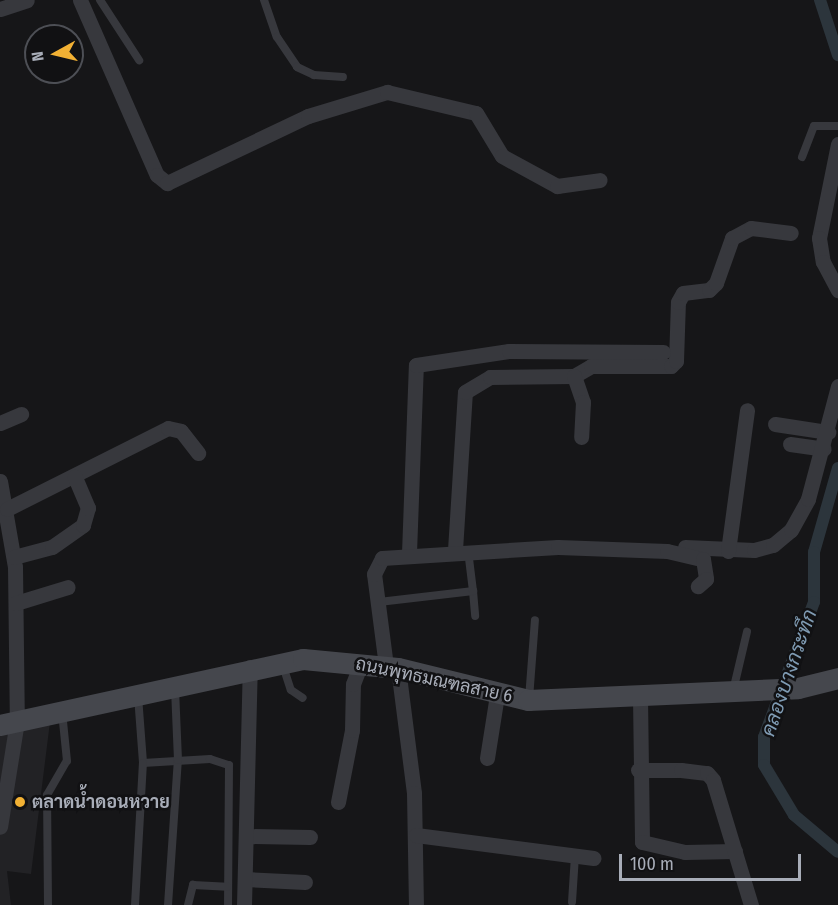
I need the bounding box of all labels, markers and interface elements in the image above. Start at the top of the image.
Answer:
north arrow [24,24,84,84]
text: N [28,50,48,62]
water label: คลองบางกระทึก [756,606,822,740]
street label: ถนนพุทธมณฑลสาย 6 [354,653,514,707]
place label: ตลาดน้ำดอนหวาย [32,791,170,813]
marker: ตลาดน้ำดอนหวาย [13,795,27,809]
scale bar [622,842,804,880]
text: 100 m [630,853,674,875]

